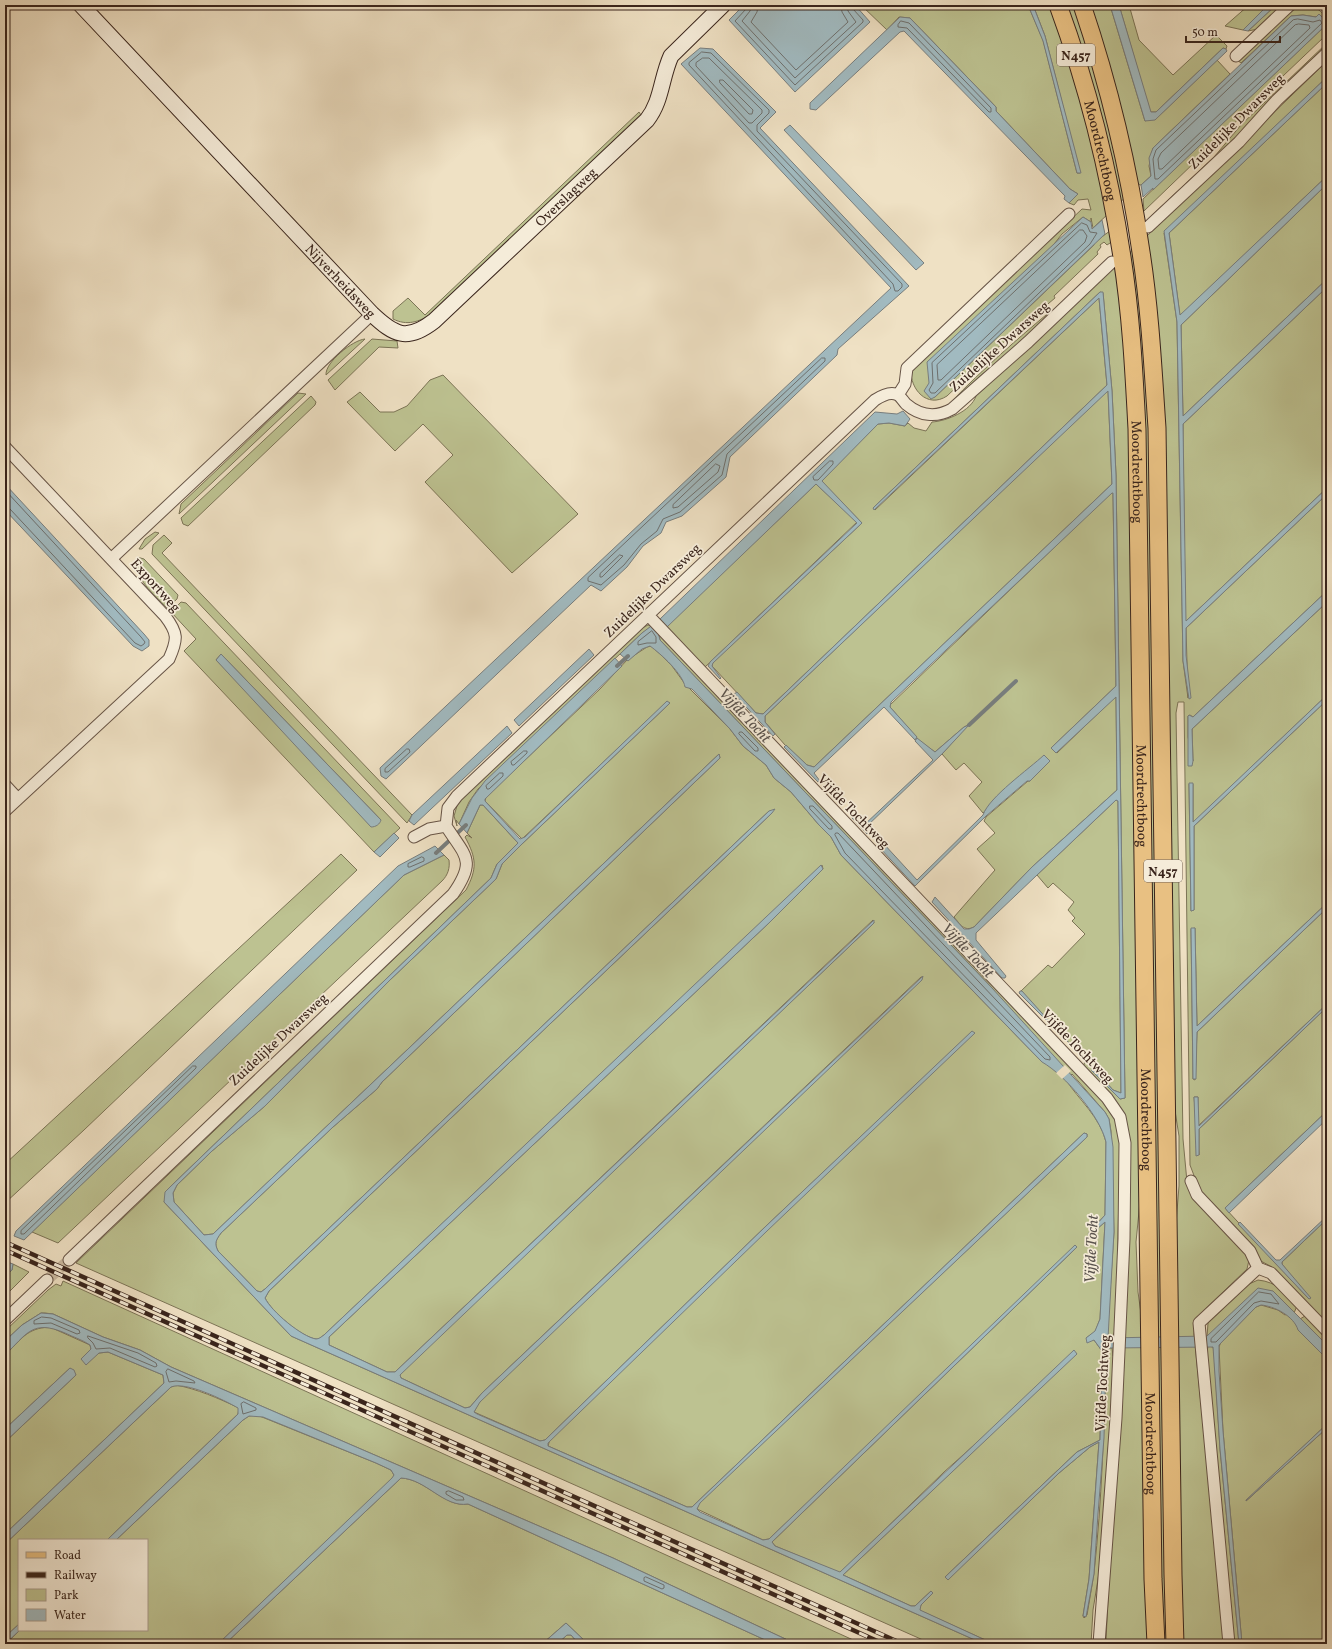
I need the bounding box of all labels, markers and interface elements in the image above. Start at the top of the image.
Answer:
scale bar [1186,18,1280,44]
text: 50 m [1192,25,1218,41]
road number: N457 [1057,44,1095,66]
street label: Zuidelijke Dwarsweg [1185,70,1289,174]
street label: Moordrechtboog [1078,99,1120,203]
street label: Overslagweg [532,164,602,232]
street label: Nijverheidsweg [300,241,379,323]
street label: Zuidelijke Dwarsweg [946,297,1054,397]
street label: Moordrechtboog [1126,420,1146,523]
street label: Zuidelijke Dwarsweg [600,540,706,643]
street label: Exportweg [126,555,184,617]
water label: Vijfde Tocht [713,684,776,749]
street label: Moordrechtboog [1130,744,1151,847]
street label: Vijfde Tochtweg [812,771,893,854]
road number: N457 [1144,860,1182,882]
water label: Vijfde Tocht [936,919,999,984]
street label: Zuidelijke Dwarsweg [225,989,333,1091]
street label: Vijfde Tochtweg [1036,1006,1117,1089]
street label: Moordrechtboog [1135,1068,1155,1171]
water label: Vijfde Tocht [1080,1213,1105,1284]
street label: Vijfde Tochtweg [1091,1334,1116,1432]
street label: Moordrechtboog [1139,1392,1160,1495]
legend [18,1539,148,1631]
text: Road [54,1548,81,1564]
text: Railway [54,1568,97,1584]
text: Park [54,1588,79,1604]
text: Water [54,1608,86,1624]

